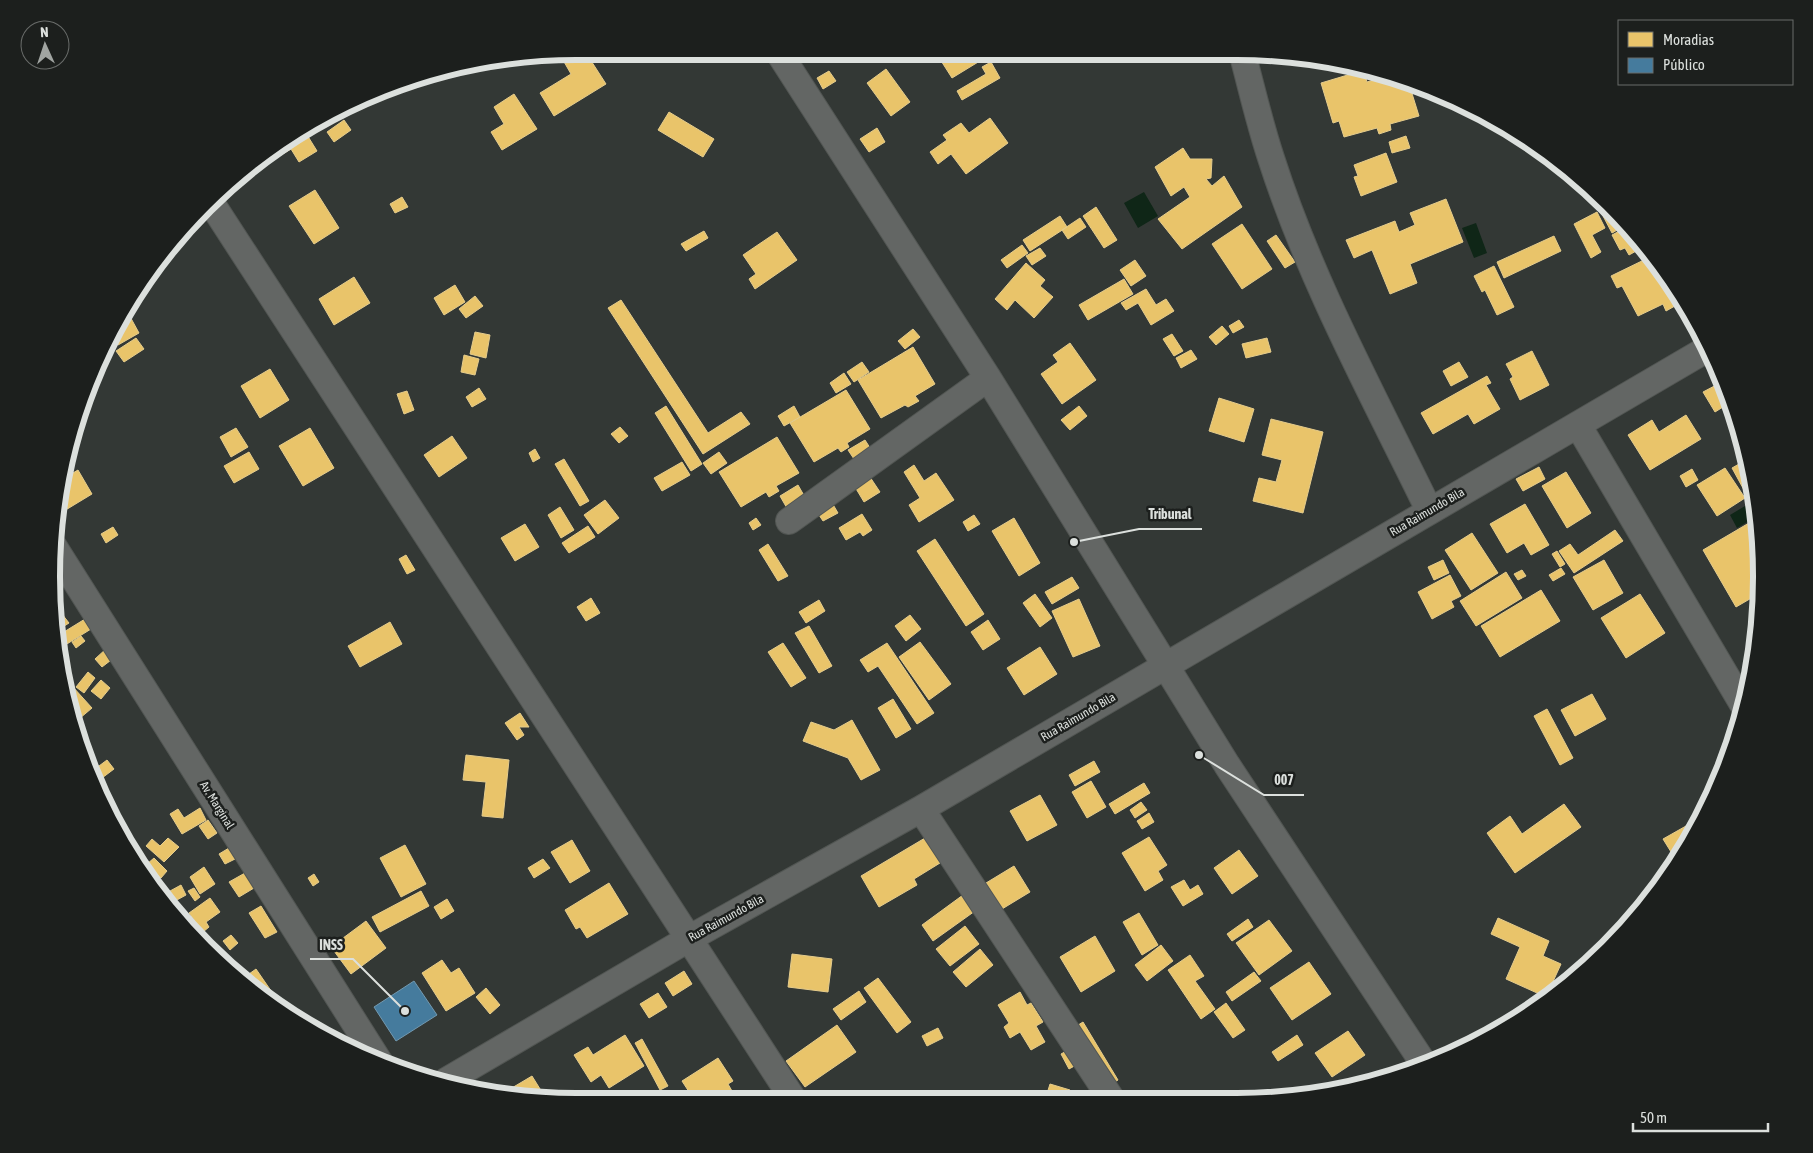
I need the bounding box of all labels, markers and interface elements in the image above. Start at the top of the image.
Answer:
north arrow [20,20,70,70]
legend [1618,20,1793,85]
text: N [40,24,49,40]
text: Moradias [1663,31,1714,48]
text: Público [1663,56,1705,73]
street label: Rua Raimundo Bila [1387,485,1467,539]
callout: Tribunal [1139,500,1202,529]
text: Tribunal [1148,506,1192,522]
street label: Rua Raimundo Bila [1038,690,1118,744]
callout: 007 [1264,766,1304,795]
text: 007 [1274,772,1294,788]
street label: Av. Marginal [197,779,238,832]
street label: Rua Raimundo Bila [686,892,766,944]
callout: INSS [310,930,353,959]
text: INSS [319,937,343,953]
scale bar [1633,1100,1768,1132]
text: 50 m [1640,1109,1667,1126]

